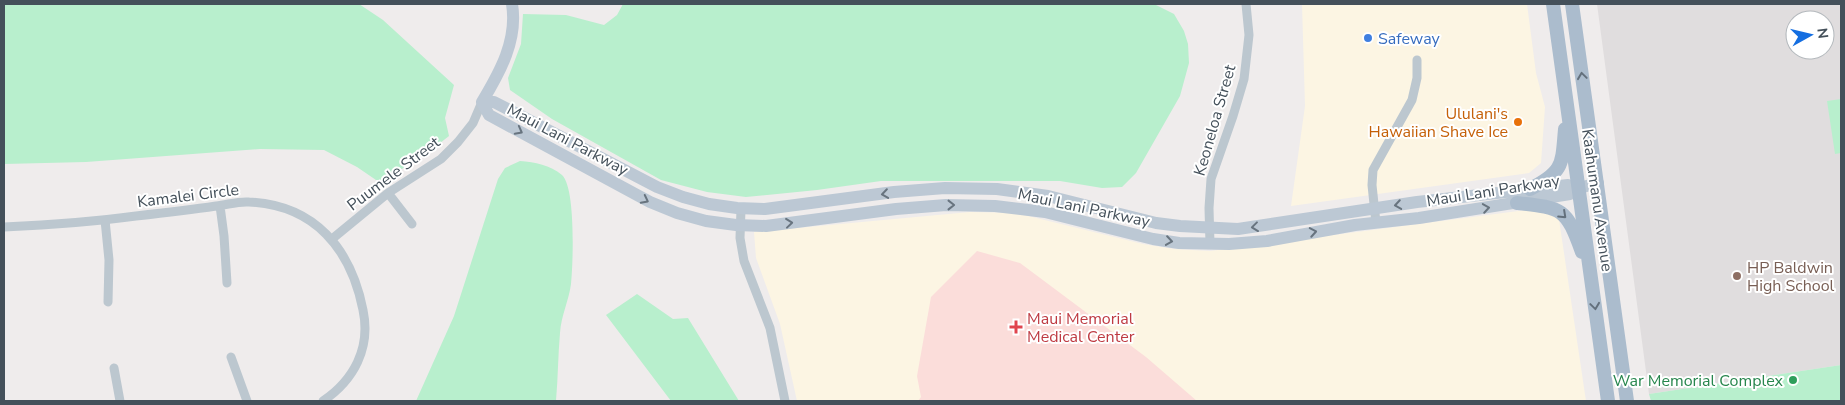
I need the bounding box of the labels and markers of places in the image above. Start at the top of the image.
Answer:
place label: Safeway [1378,28,1441,50]
marker: Safeway [1362,32,1374,44]
place label: Ululani's Hawaiian Shave Ice [1369,103,1508,143]
marker: Ululani's Hawaiian Shave Ice [1512,116,1524,128]
place label: HP Baldwin High School [1747,257,1835,297]
marker: HP Baldwin High School [1731,270,1743,282]
place label: Maui Memorial Medical Center [1027,308,1135,348]
marker: Maui Memorial Medical Center [1009,320,1023,334]
place label: War Memorial Complex [1613,370,1784,392]
marker: War Memorial Complex [1787,374,1799,386]

